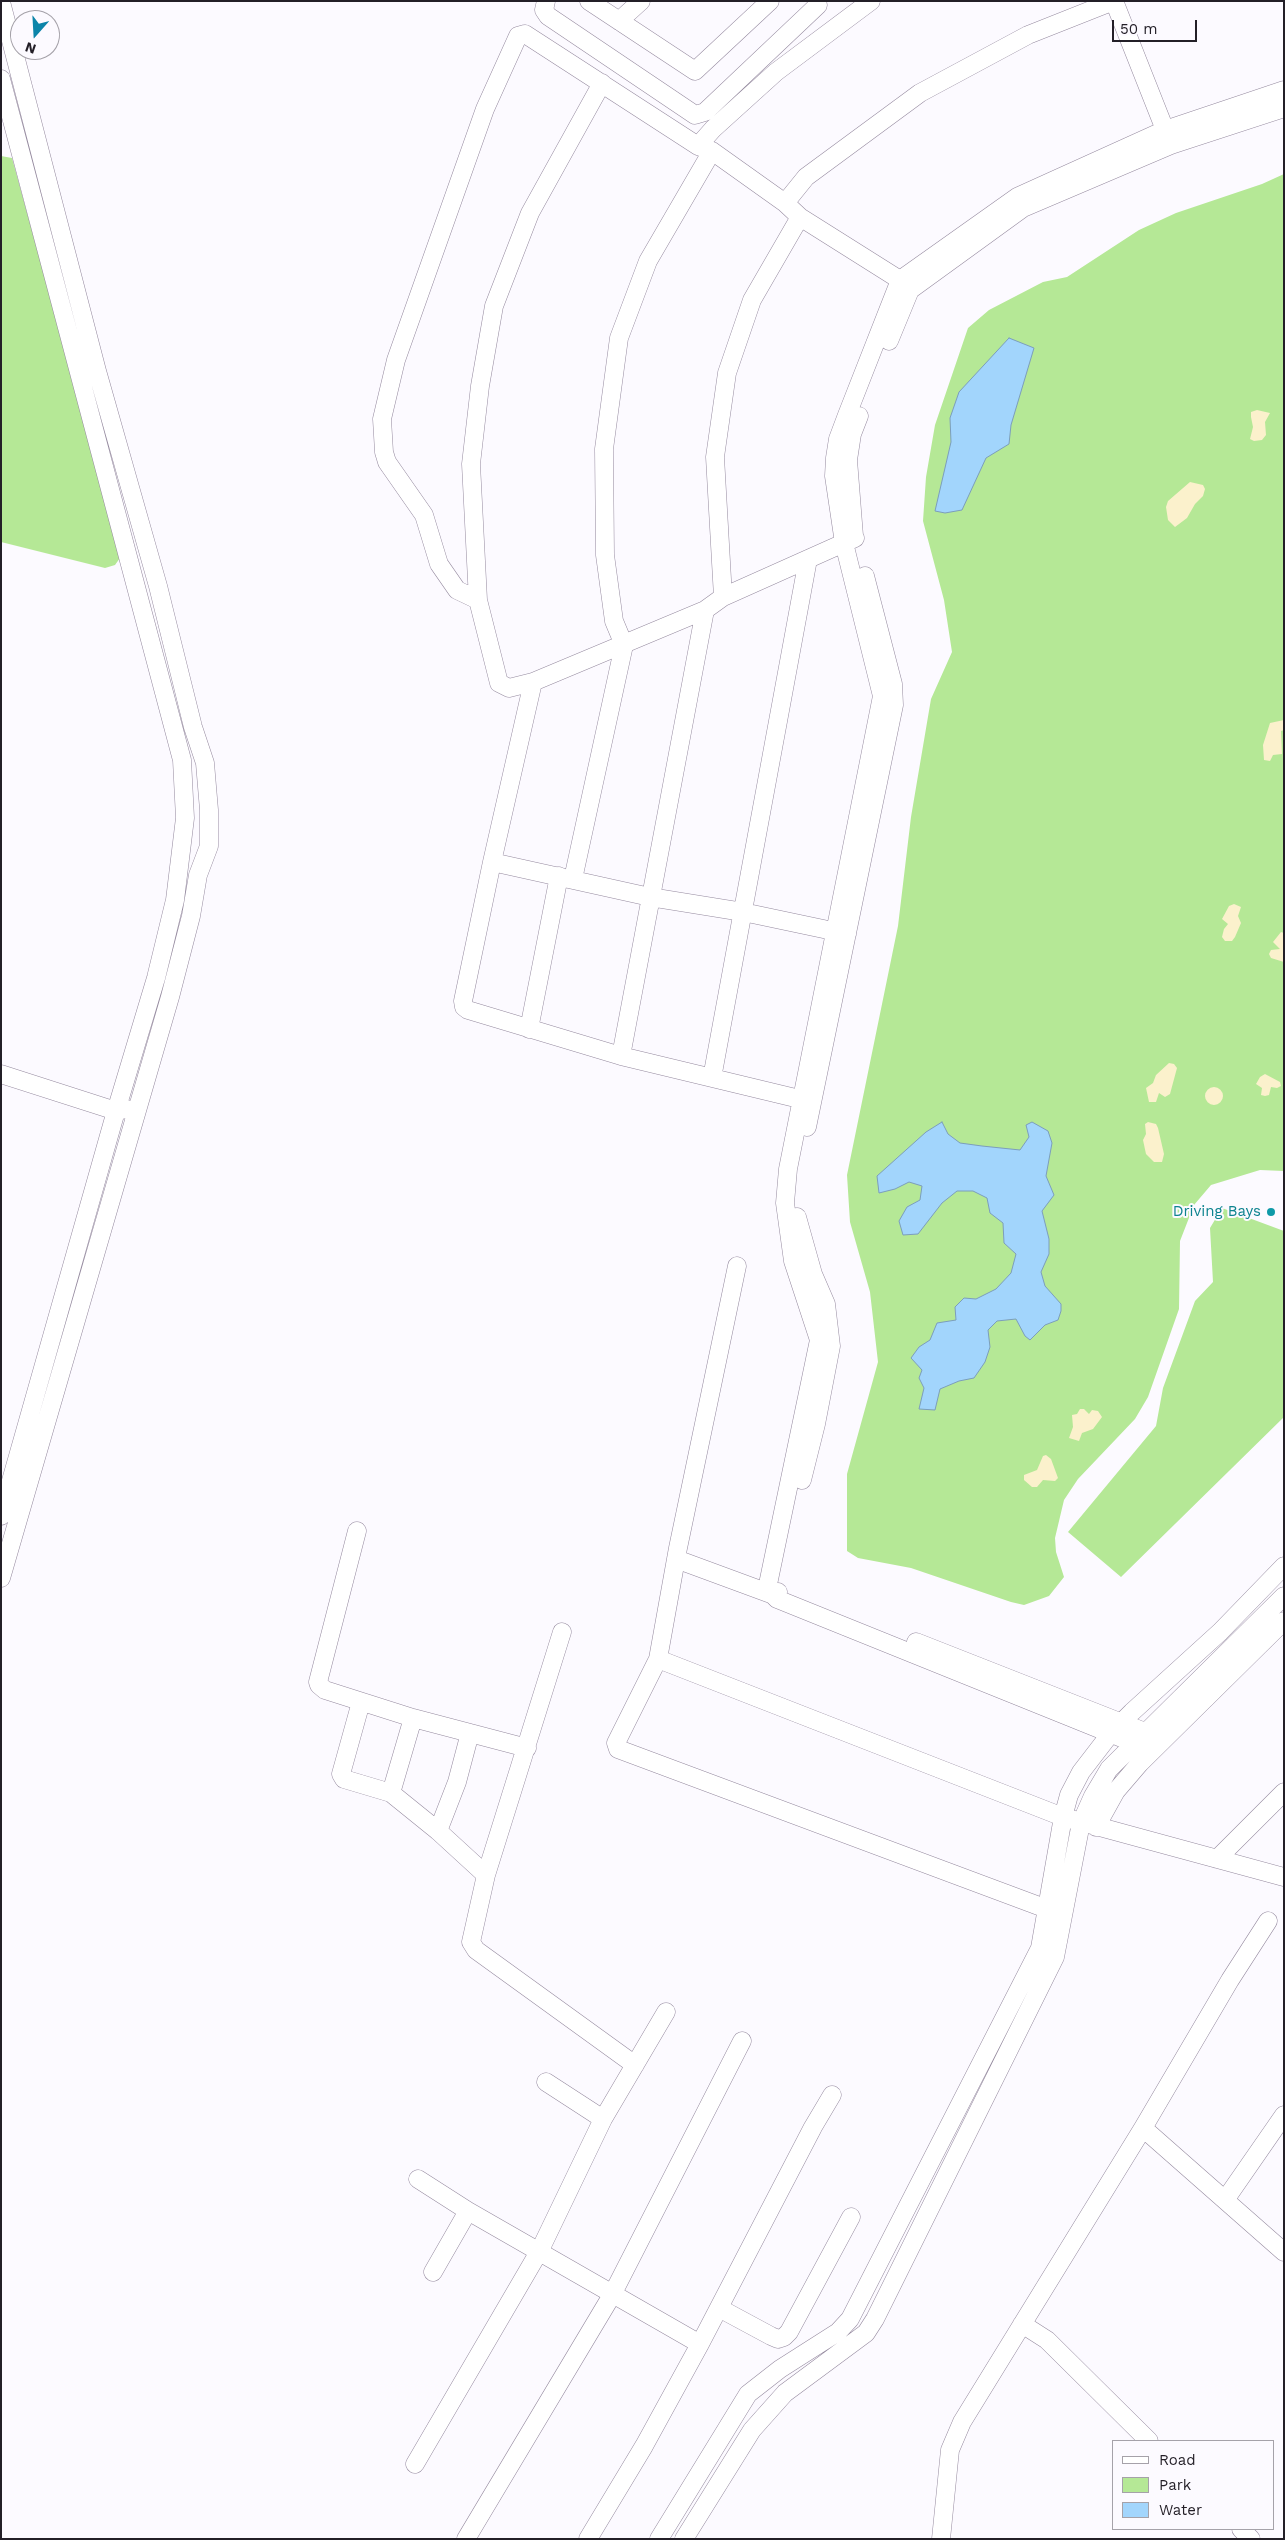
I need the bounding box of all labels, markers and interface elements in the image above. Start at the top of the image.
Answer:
north arrow [10,10,60,60]
scale bar [1115,10,1200,42]
text: 50 m [1120,20,1157,38]
text: N [23,39,38,57]
place label: Driving Bays [1173,1203,1261,1221]
marker: Driving Bays [1265,1206,1277,1218]
legend [1112,2440,1275,2530]
text: Road [1159,2451,1196,2469]
text: Park [1159,2476,1191,2494]
text: Water [1159,2501,1202,2519]

